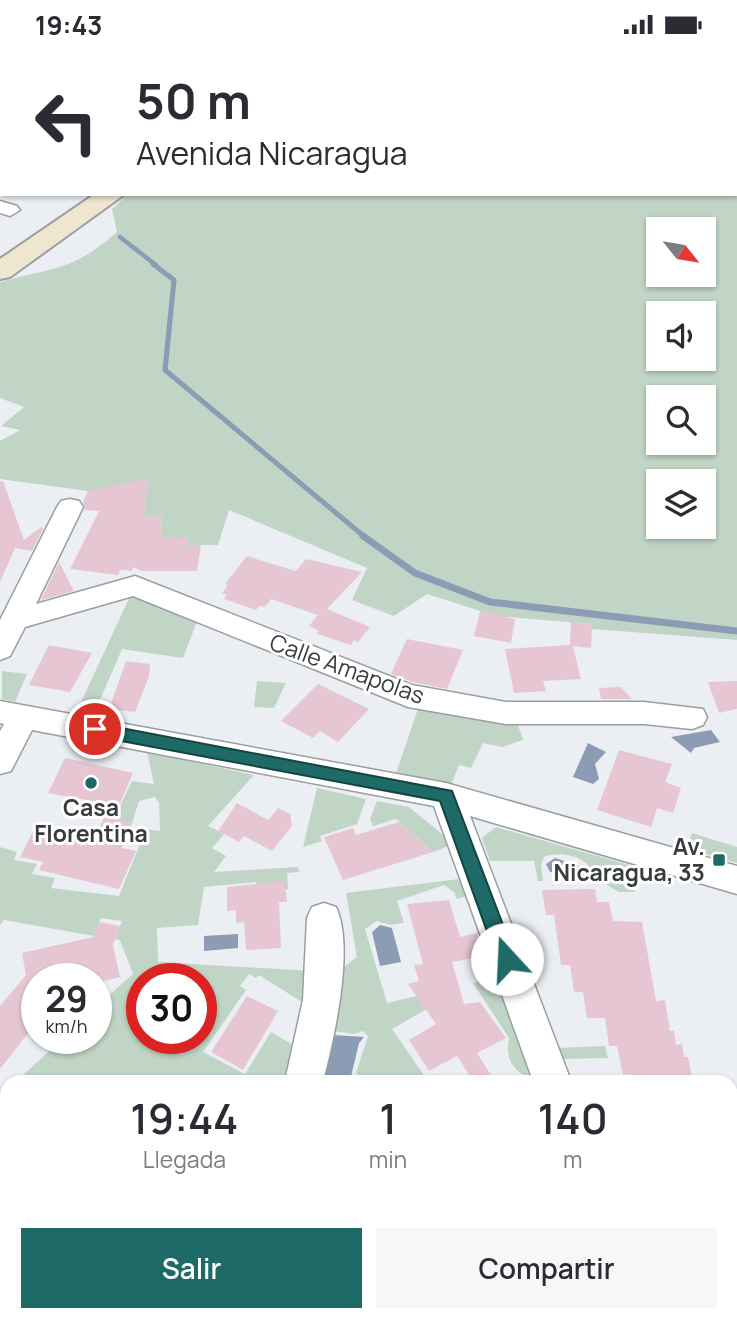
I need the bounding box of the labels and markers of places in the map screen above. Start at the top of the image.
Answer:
pin [65,699,125,759]
marker: Casa Florentina [83,775,99,791]
place label: Casa Florentina [34,791,148,849]
place label: Av. Nicaragua, 33 [553,830,705,888]
marker: Av. Nicaragua, 33 [711,852,727,868]

